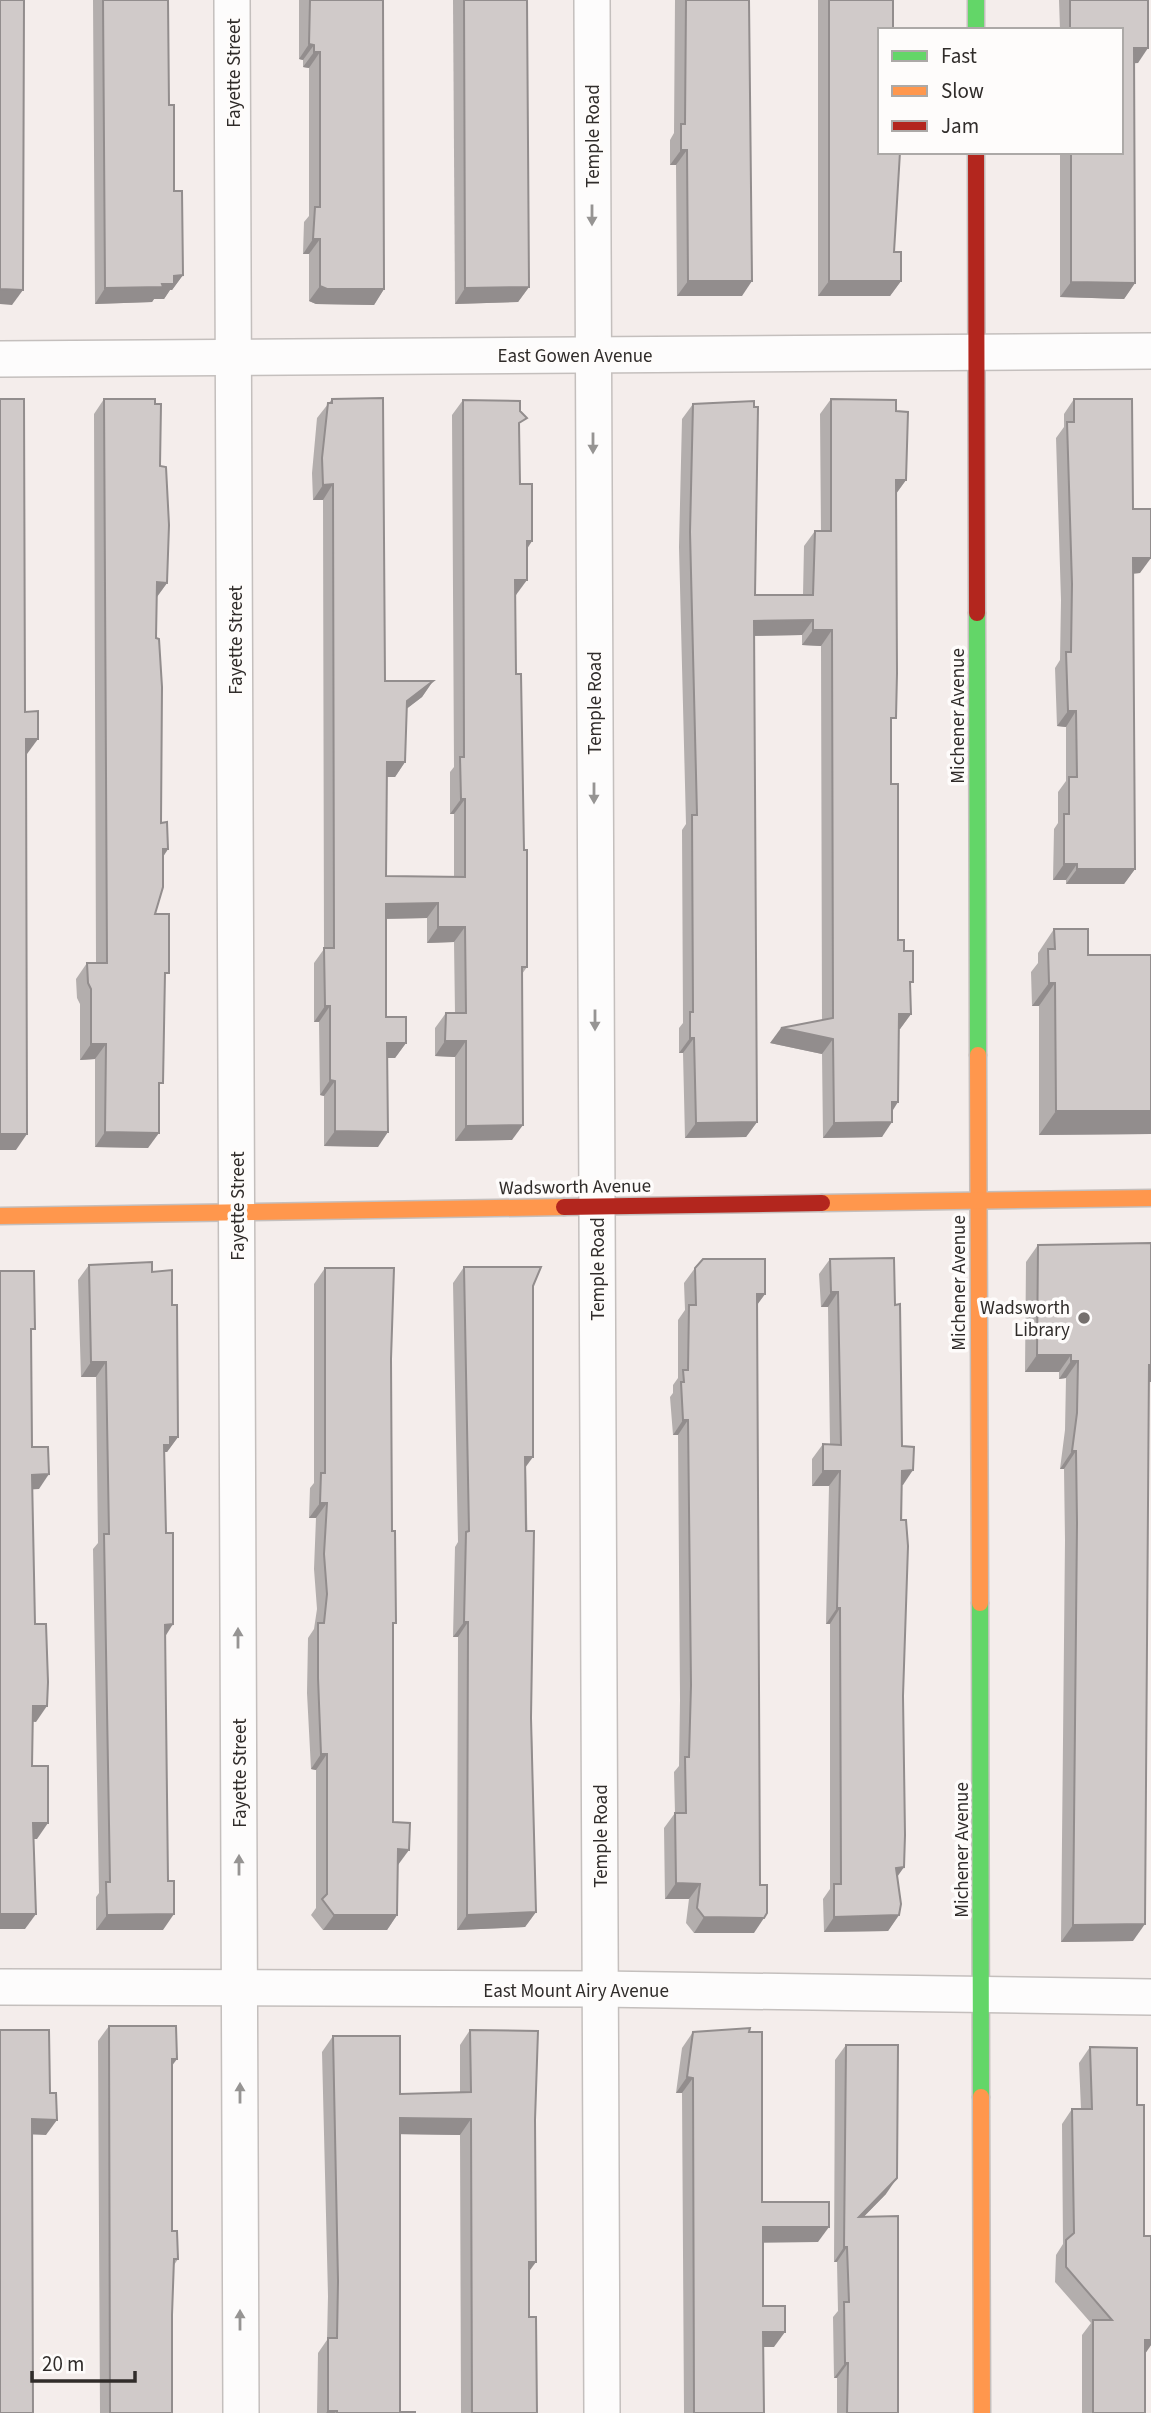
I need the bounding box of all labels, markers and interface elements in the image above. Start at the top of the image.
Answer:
street label: Fayette Street [221,18,248,128]
legend [878,28,1123,154]
text: Fast [941,41,977,71]
text: Slow [941,76,984,106]
street label: Temple Road [580,84,607,188]
text: Jam [941,111,979,141]
one-way arrow [586,204,598,226]
street label: East Gowen Avenue [497,343,653,370]
one-way arrow [587,432,598,454]
street label: Fayette Street [223,585,250,695]
street label: Michener Avenue [945,648,972,784]
street label: Temple Road [582,651,609,755]
one-way arrow [588,782,600,804]
one-way arrow [589,1009,601,1031]
street label: Fayette Street [225,1151,252,1261]
street label: Wadsworth Avenue [499,1173,651,1202]
street label: Michener Avenue [946,1215,973,1351]
street label: Temple Road [585,1217,612,1321]
place label: Wadsworth Library [980,1295,1070,1344]
marker: Wadsworth Library [1076,1310,1092,1326]
one-way arrow [232,1627,244,1649]
street label: Fayette Street [227,1718,254,1828]
street label: Michener Avenue [949,1782,976,1918]
street label: Temple Road [588,1784,615,1888]
one-way arrow [233,1854,245,1876]
street label: East Mount Airy Avenue [483,1978,669,2005]
one-way arrow [234,2082,246,2104]
one-way arrow [234,2309,246,2331]
scale bar [32,2340,135,2384]
text: 20 m [42,2349,84,2379]

